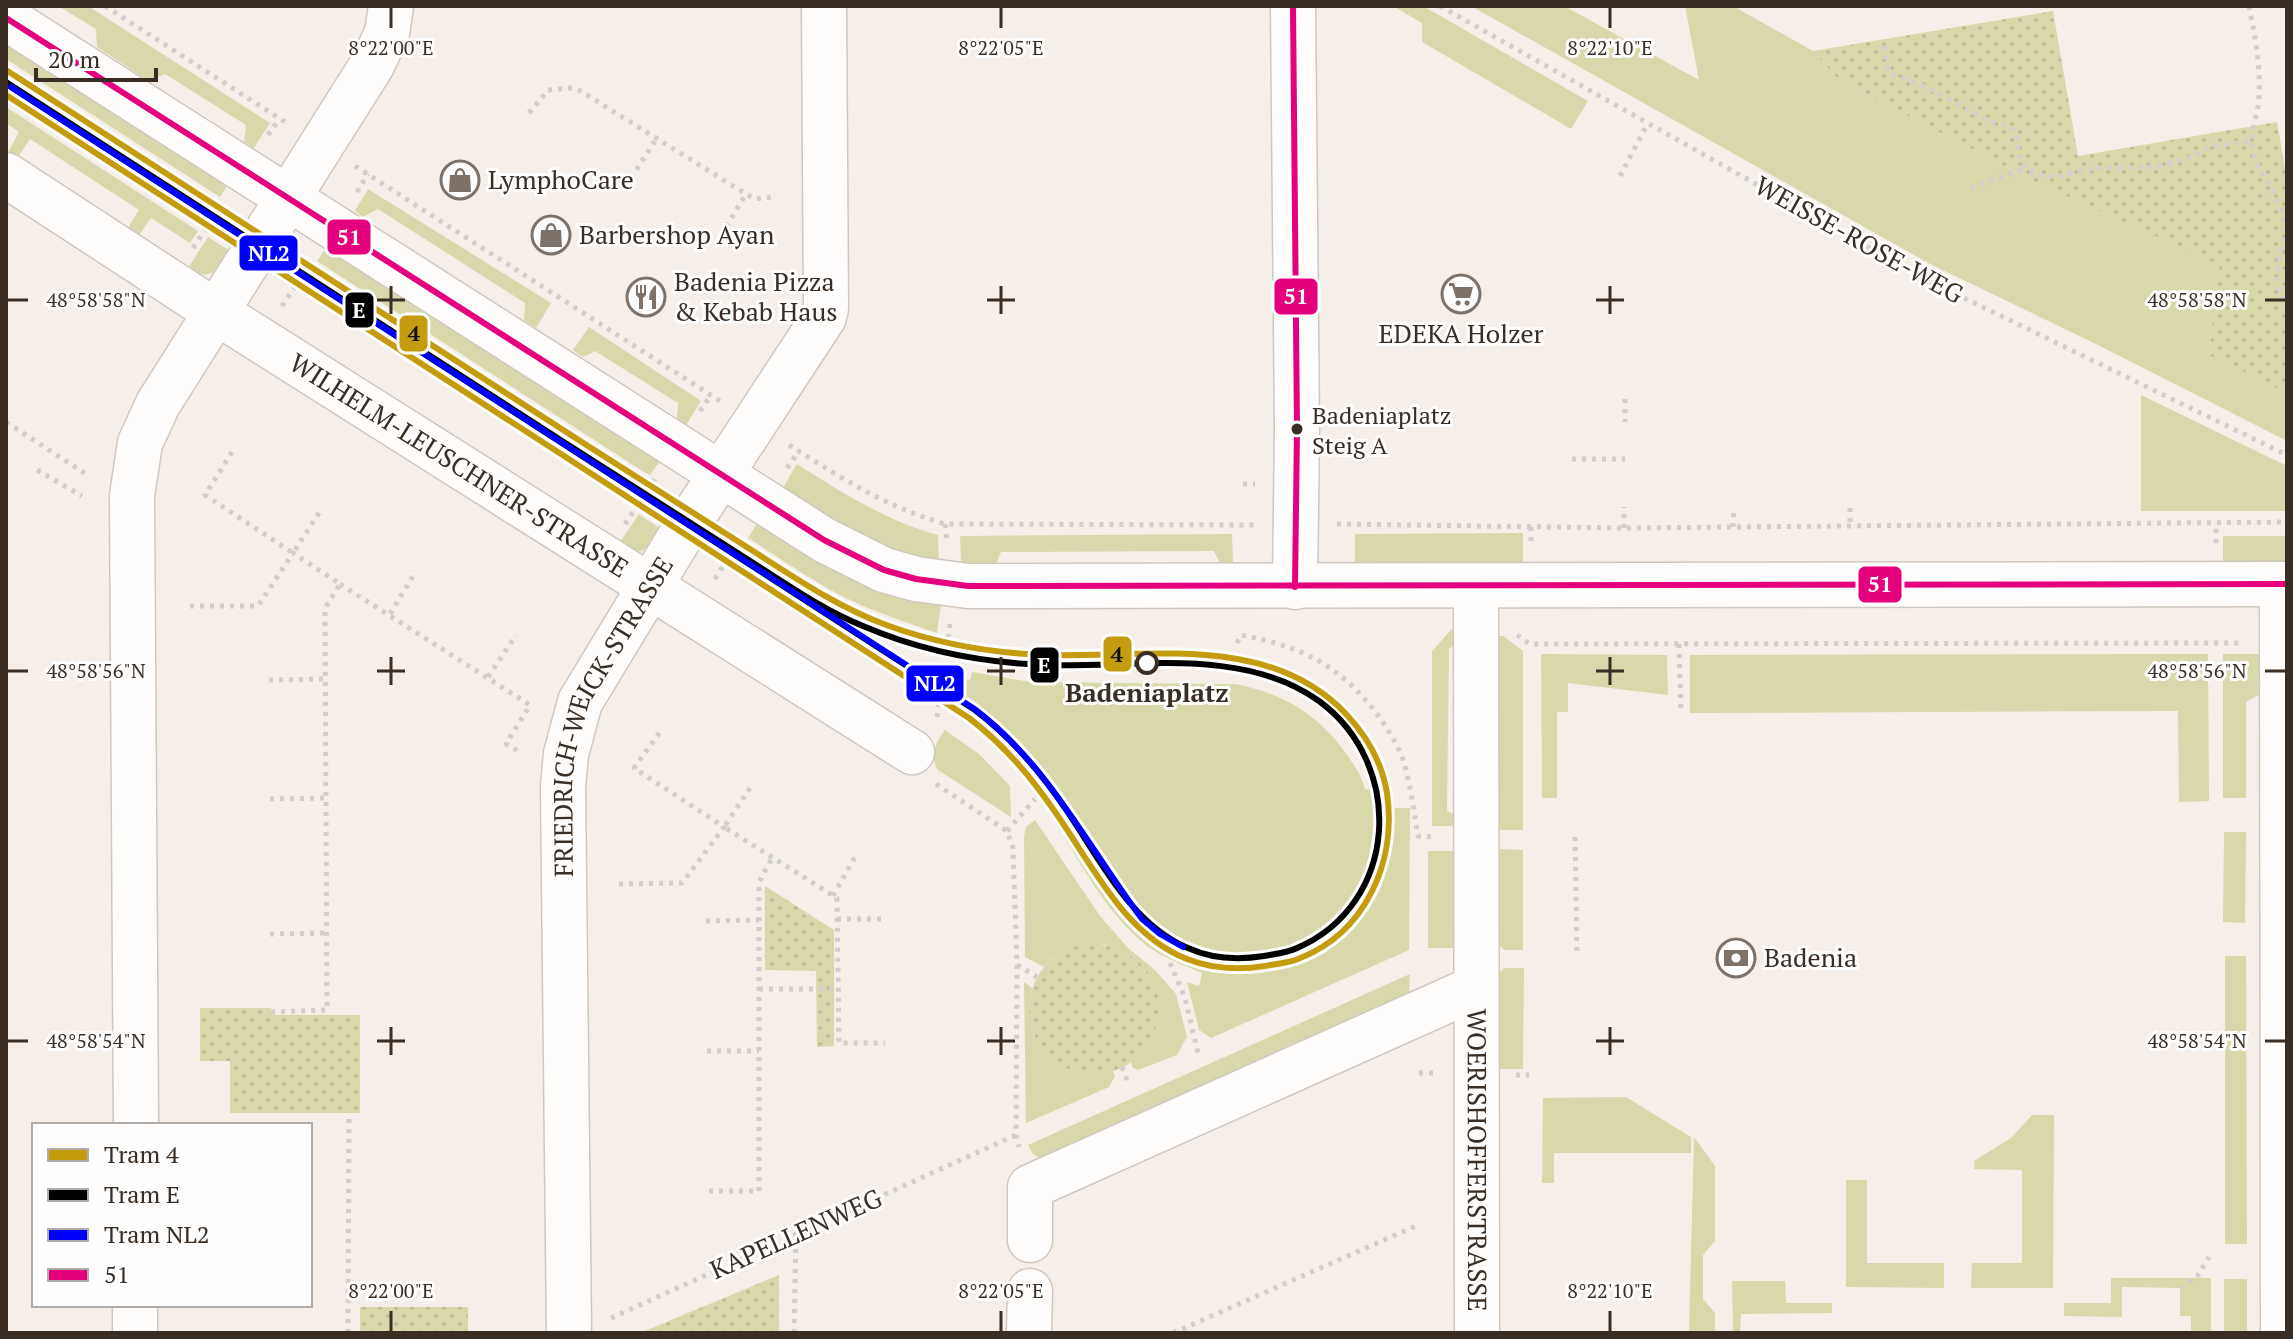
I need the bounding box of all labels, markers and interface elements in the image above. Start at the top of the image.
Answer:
scale bar [36,32,156,82]
text: 8°22'00"E [348,34,434,61]
text: 8°22'05"E [958,34,1044,61]
text: 8°22'10"E [1567,34,1653,61]
text: 20 m [48,43,100,75]
shop icon: LymphoCare [439,159,481,201]
place label: LymphoCare [488,162,634,196]
street label: WEISSE-ROSE-WEG [1749,168,1970,311]
shop icon: Barbershop Ayan [530,214,572,256]
place label: Barbershop Ayan [579,217,774,251]
line badge: 51 [326,218,372,256]
text: 51 [337,222,361,251]
line badge: NL2 [238,234,299,272]
text: NL2 [248,238,290,267]
place label: Badenia Pizza & Kebab Haus [674,264,838,328]
supermarket icon: EDEKA Holzer [1440,273,1482,315]
restaurant icon: Badenia Pizza & Kebab Haus [625,276,667,318]
line badge: 51 [1273,277,1319,316]
text: 51 [1284,281,1308,310]
text: 48°58'58"N [46,286,146,313]
text: 48°58'58"N [2147,286,2247,313]
line badge: E [344,291,375,329]
text: E [352,295,366,324]
line badge: 4 [398,314,429,353]
place label: EDEKA Holzer [1378,316,1544,350]
text: 4 [408,318,421,347]
street label: WILHELM-LEUSCHNER-STRASSE [283,345,635,584]
place label: Badeniaplatz Steig A [1312,399,1451,461]
marker: Badeniaplatz Steig A [1289,421,1305,437]
street label: FRIEDRICH-WEICK-STRASSE [545,550,680,877]
line badge: 51 [1857,565,1903,604]
text: 51 [1868,569,1892,598]
line badge: 4 [1102,635,1133,673]
text: 4 [1111,639,1124,668]
line badge: E [1029,646,1060,684]
text: E [1037,650,1051,679]
marker: Badeniaplatz [1136,652,1158,674]
text: 48°58'56"N [46,657,146,684]
text: 48°58'56"N [2147,657,2247,684]
line badge: NL2 [905,664,965,703]
text: NL2 [914,668,956,697]
place label: Badeniaplatz [1065,675,1229,709]
bank icon: Badenia [1715,937,1757,979]
place label: Badenia [1764,940,1857,974]
street label: WOERISHOFFERSTRASSE [1461,1008,1495,1312]
text: 48°58'54"N [46,1027,146,1054]
text: 48°58'54"N [2147,1027,2247,1054]
legend [32,1123,312,1307]
text: Tram 4 [104,1138,179,1170]
text: Tram E [104,1178,180,1210]
street label: KAPELLENWEG [704,1180,887,1286]
text: Tram NL2 [104,1218,210,1250]
text: 51 [104,1258,130,1290]
text: 8°22'00"E [348,1277,434,1304]
text: 8°22'05"E [958,1277,1044,1304]
text: 8°22'10"E [1567,1277,1653,1304]

